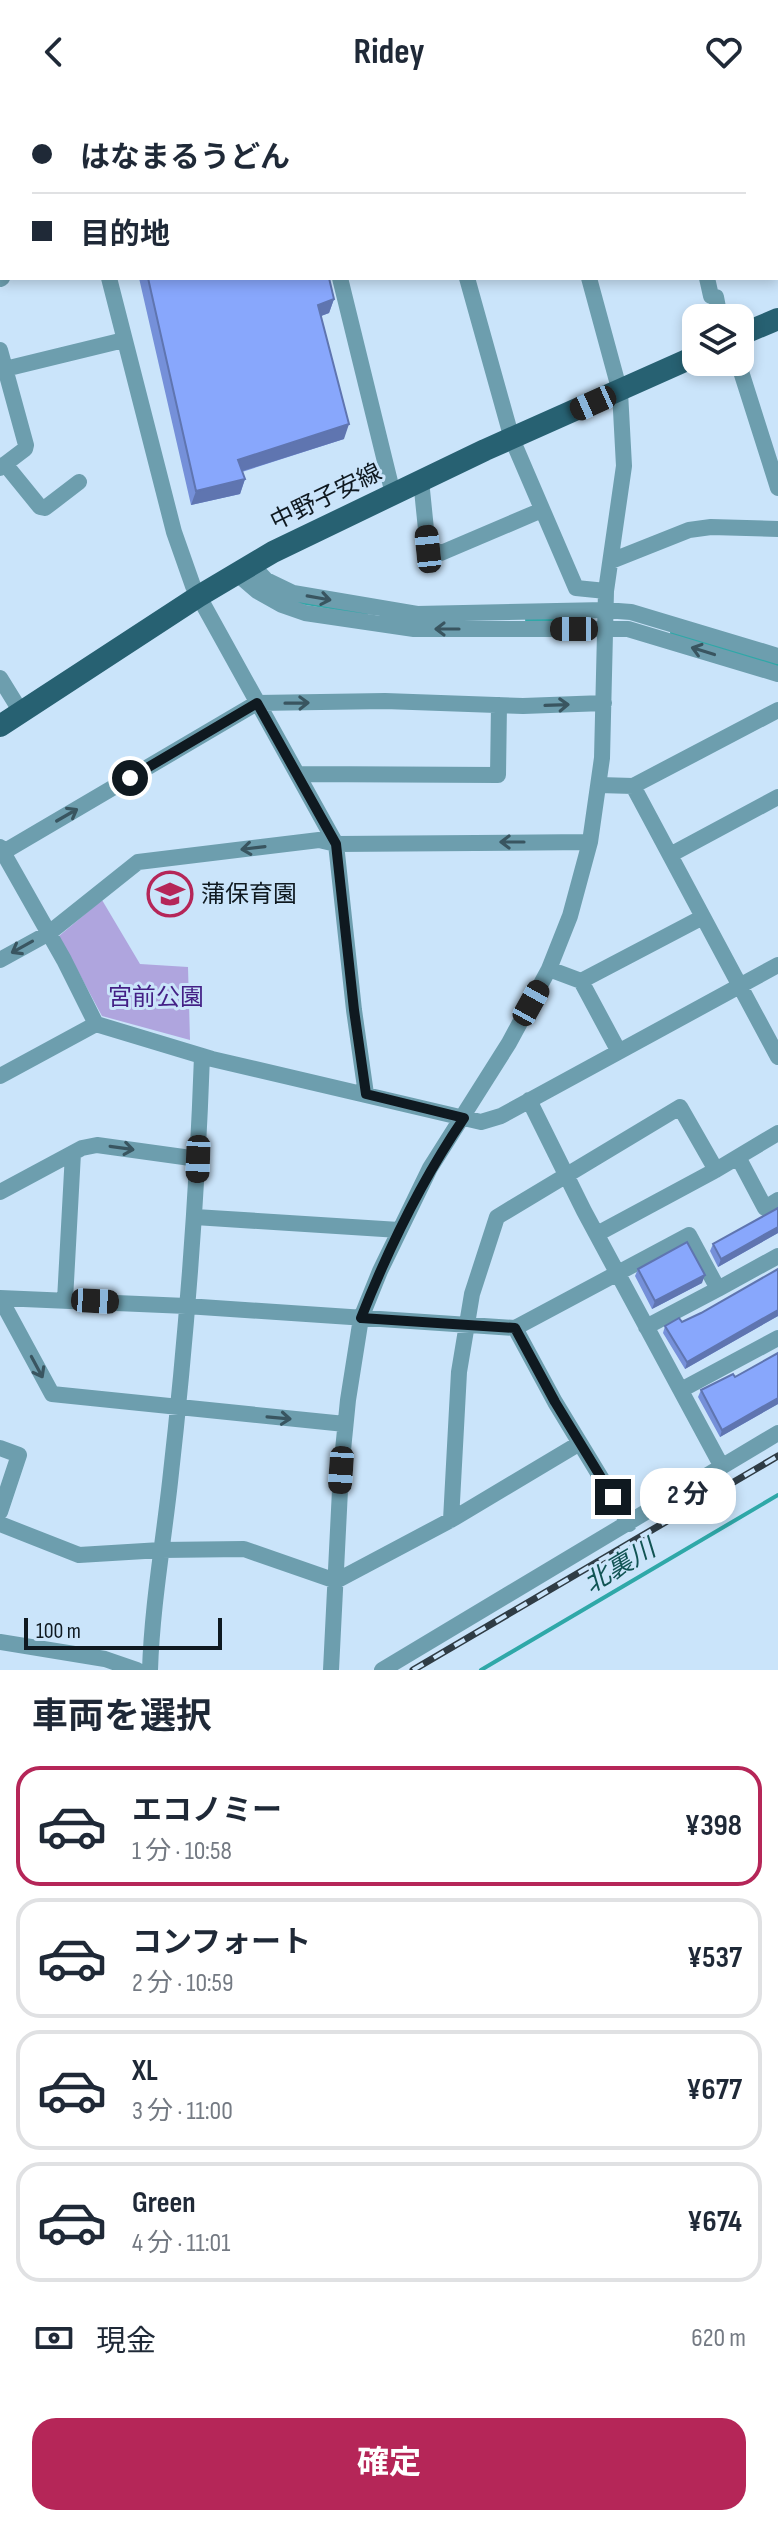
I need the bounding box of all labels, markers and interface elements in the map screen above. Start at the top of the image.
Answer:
icon: back [32,30,76,74]
icon: heart [702,30,746,74]
text: Ridey [354,31,424,74]
text: はなまるうどん [80,140,290,176]
text: 目的地 [80,217,170,253]
map controls [682,304,754,376]
button: layers [682,304,754,376]
car [566,382,620,424]
street label: 中野子安線 [266,458,386,536]
car [414,524,442,574]
one-way arrow [306,592,331,607]
car [550,617,598,641]
one-way arrow [434,621,461,637]
one-way arrow [691,643,717,658]
one-way arrow [283,695,310,711]
one-way arrow [543,698,570,713]
route start [112,760,148,796]
one-way arrow [55,806,78,822]
one-way arrow [499,834,526,850]
one-way arrow [241,841,266,856]
school or university icon: 蒲保育園 [146,870,194,918]
place label: 蒲保育園 [201,880,297,909]
one-way arrow [11,940,35,956]
car [509,976,553,1030]
park label: 宮前公園 [108,983,204,1012]
car [185,1135,211,1183]
one-way arrow [109,1141,134,1156]
car [70,1288,120,1314]
one-way arrow [29,1355,45,1378]
one-way arrow [265,1410,292,1425]
car [327,1445,355,1495]
callout: 2 分 [641,1469,737,1525]
route end [595,1479,631,1515]
text: 2 分 [667,1480,709,1511]
water label: 北裏川 [579,1532,664,1600]
scale bar [24,1614,222,1650]
text: 100 m [36,1618,81,1645]
text: 車両を選択 [32,1696,212,1739]
icon: car [36,1790,108,1862]
text: エコノミー [132,1793,282,1829]
text: ¥398 [685,1808,742,1844]
text: 1 分 · 10:58 [132,1836,232,1867]
icon: car [36,1922,108,1994]
text: コンフォート [132,1925,311,1961]
text: ¥537 [687,1940,742,1976]
text: 2 分 · 10:59 [132,1968,234,1999]
text: XL [132,2053,158,2089]
icon: car [36,2054,108,2126]
text: ¥677 [686,2072,742,2108]
text: 3 分 · 11:00 [132,2096,233,2127]
text: Green [132,2185,196,2221]
icon: car [36,2186,108,2258]
text: ¥674 [687,2204,742,2240]
text: 4 分 · 11:01 [132,2228,230,2259]
icon: cash [32,2316,76,2360]
text: 620 m [691,2323,746,2354]
text: 現金 [96,2324,156,2360]
button: 確定 [32,2418,746,2510]

